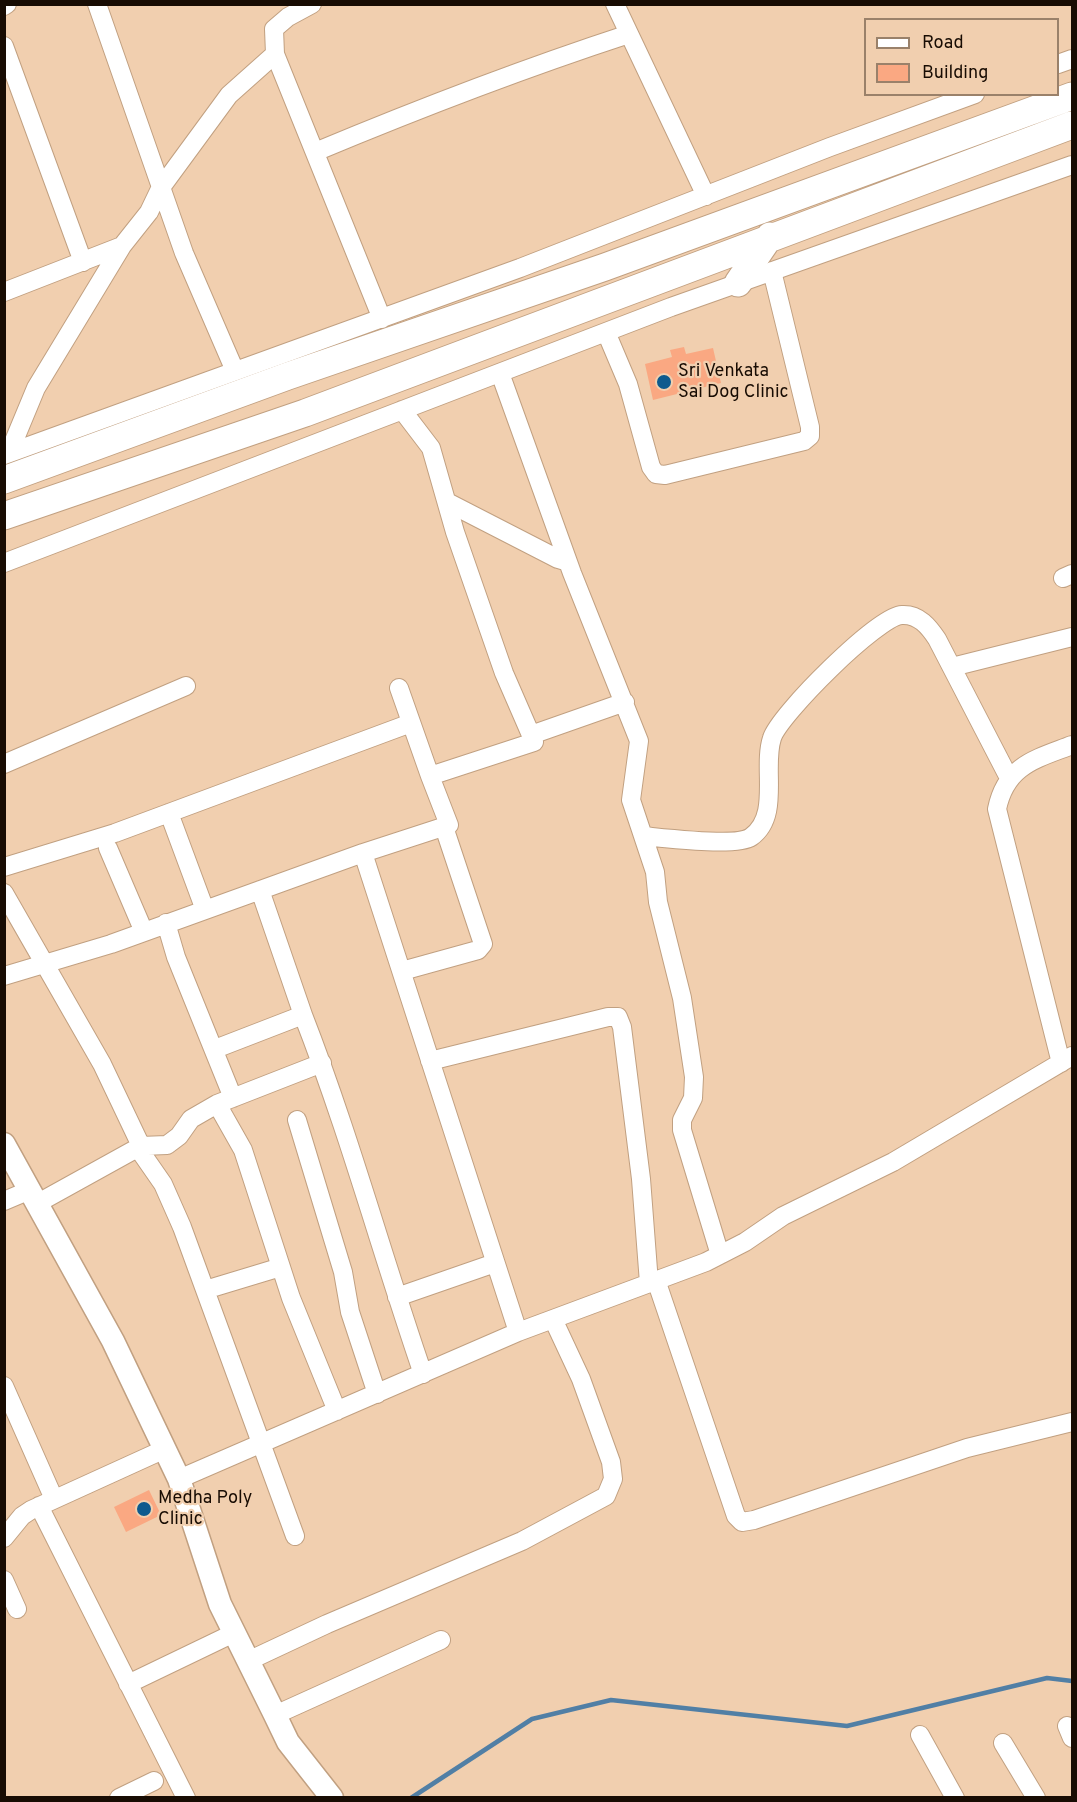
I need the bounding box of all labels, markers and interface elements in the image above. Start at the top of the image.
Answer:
legend [864,18,1059,96]
text: Road [922,32,964,55]
text: Building [922,62,988,85]
place label: Sri Venkata Sai Dog Clinic [678,361,788,404]
marker: Sri Venkata Sai Dog Clinic [655,373,673,391]
place label: Medha Poly Clinic [158,1488,252,1530]
marker: Medha Poly Clinic [135,1500,153,1518]

